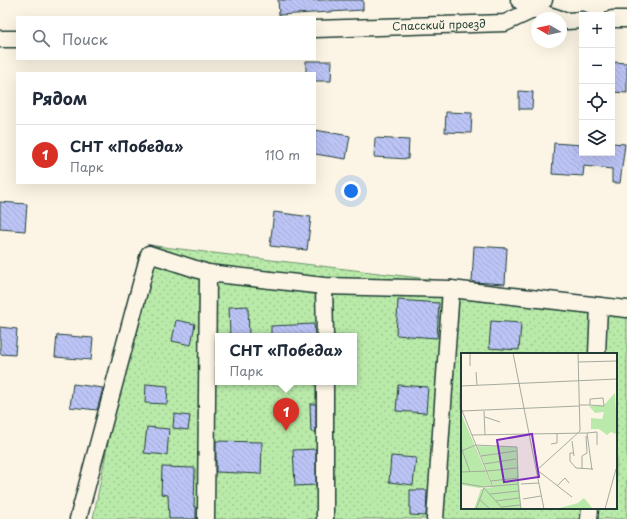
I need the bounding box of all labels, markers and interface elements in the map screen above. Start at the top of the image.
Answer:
north arrow [531,12,567,48]
map controls [579,12,615,156]
button: + [579,12,615,48]
street label: Спасский проезд [392,15,486,35]
search box [16,16,316,60]
icon: search [30,27,52,49]
text: Поиск [62,27,108,50]
button: − [579,48,615,84]
button: locate [579,84,615,120]
text: Рядом [32,85,87,111]
button: layers [579,120,615,156]
text: СНТ «Победа» [70,134,183,157]
text: 1 [42,145,48,164]
text: 110 m [265,145,300,164]
text: Парк [70,157,104,176]
your location [341,181,361,201]
popup [215,333,357,385]
text: СНТ «Победа» [229,338,343,361]
inset map [461,353,617,509]
text: Парк [229,361,263,380]
pin: 1 [273,398,299,431]

